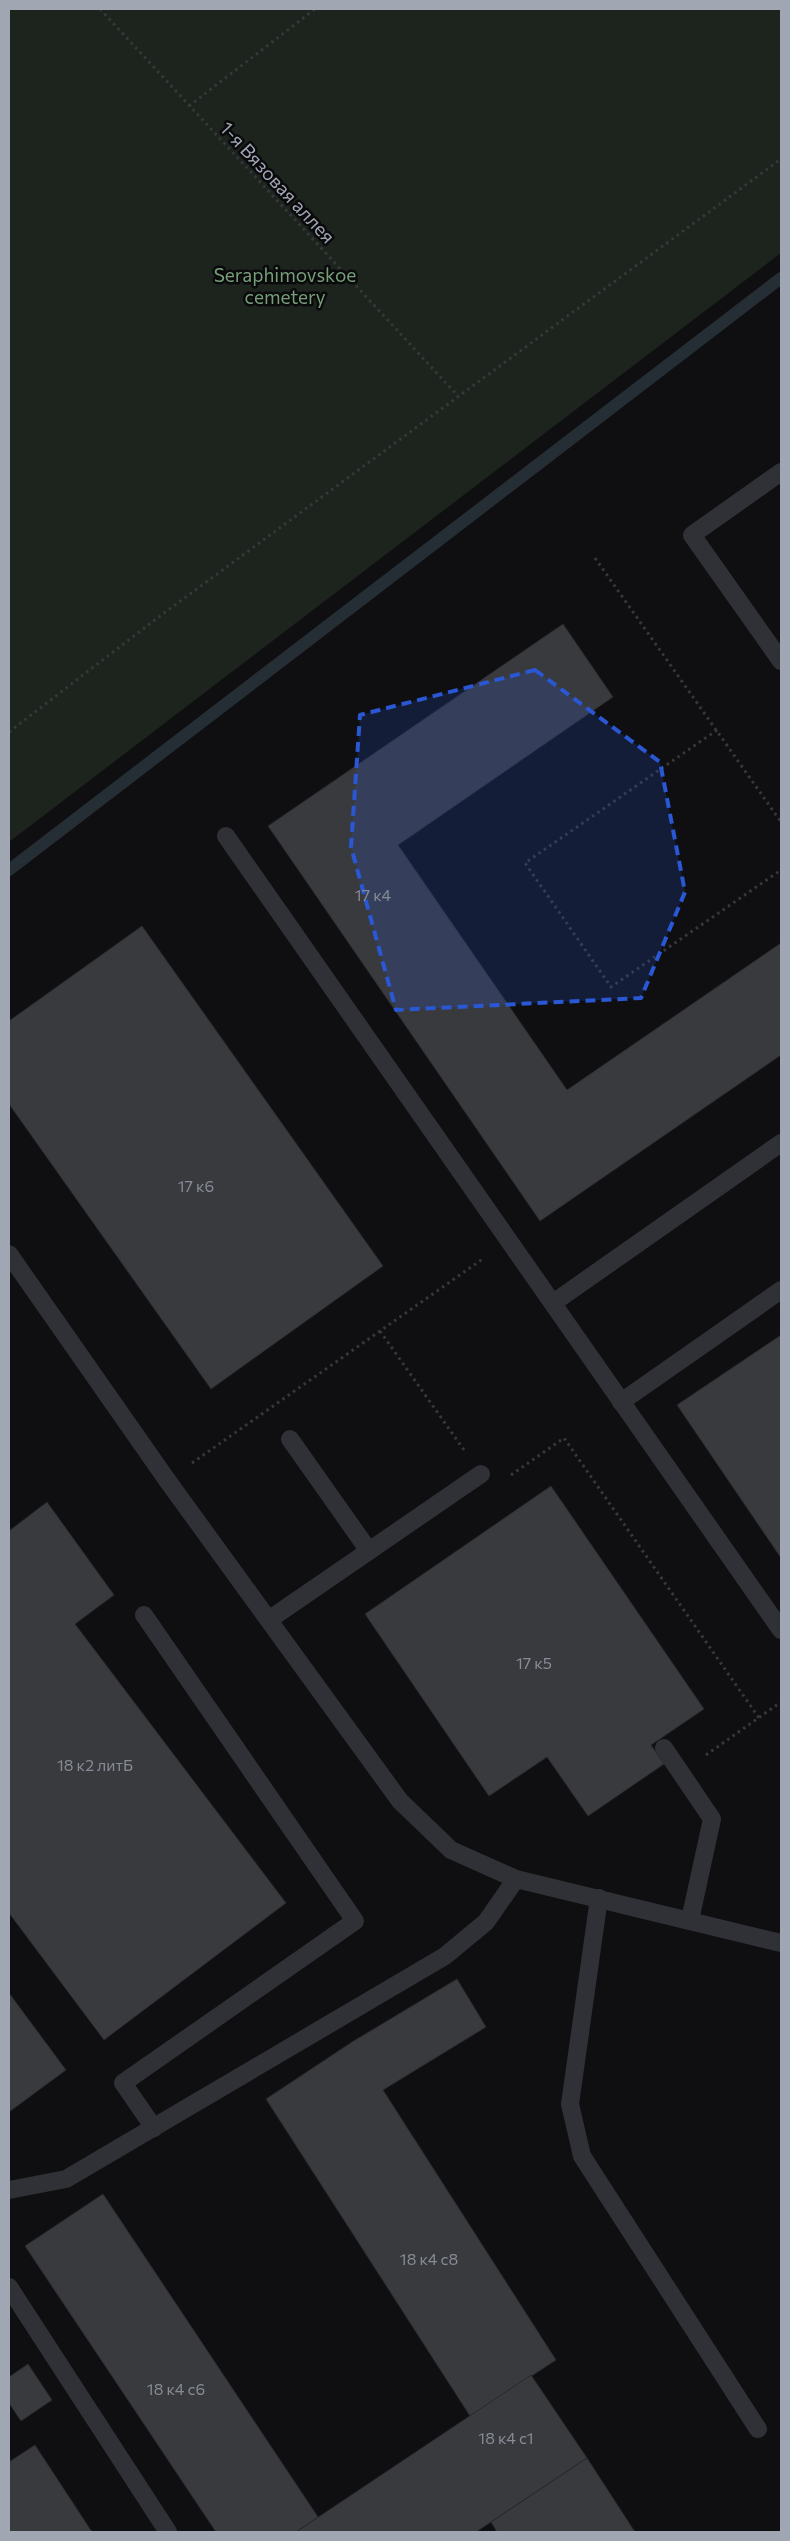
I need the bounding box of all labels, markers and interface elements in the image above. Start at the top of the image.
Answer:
street label: 1-я Вязовая аллея [216,116,340,248]
park label: Seraphimovskoe cemetery [214,263,356,308]
house number: 17 к4 [355,885,392,904]
house number: 17 к6 [178,1176,214,1195]
house number: 17 к5 [516,1653,552,1672]
house number: 18 к2 литБ [57,1755,133,1774]
house number: 18 к4 с8 [400,2249,458,2268]
house number: 18 к4 с6 [147,2379,205,2398]
house number: 18 к4 с1 [478,2428,534,2447]

